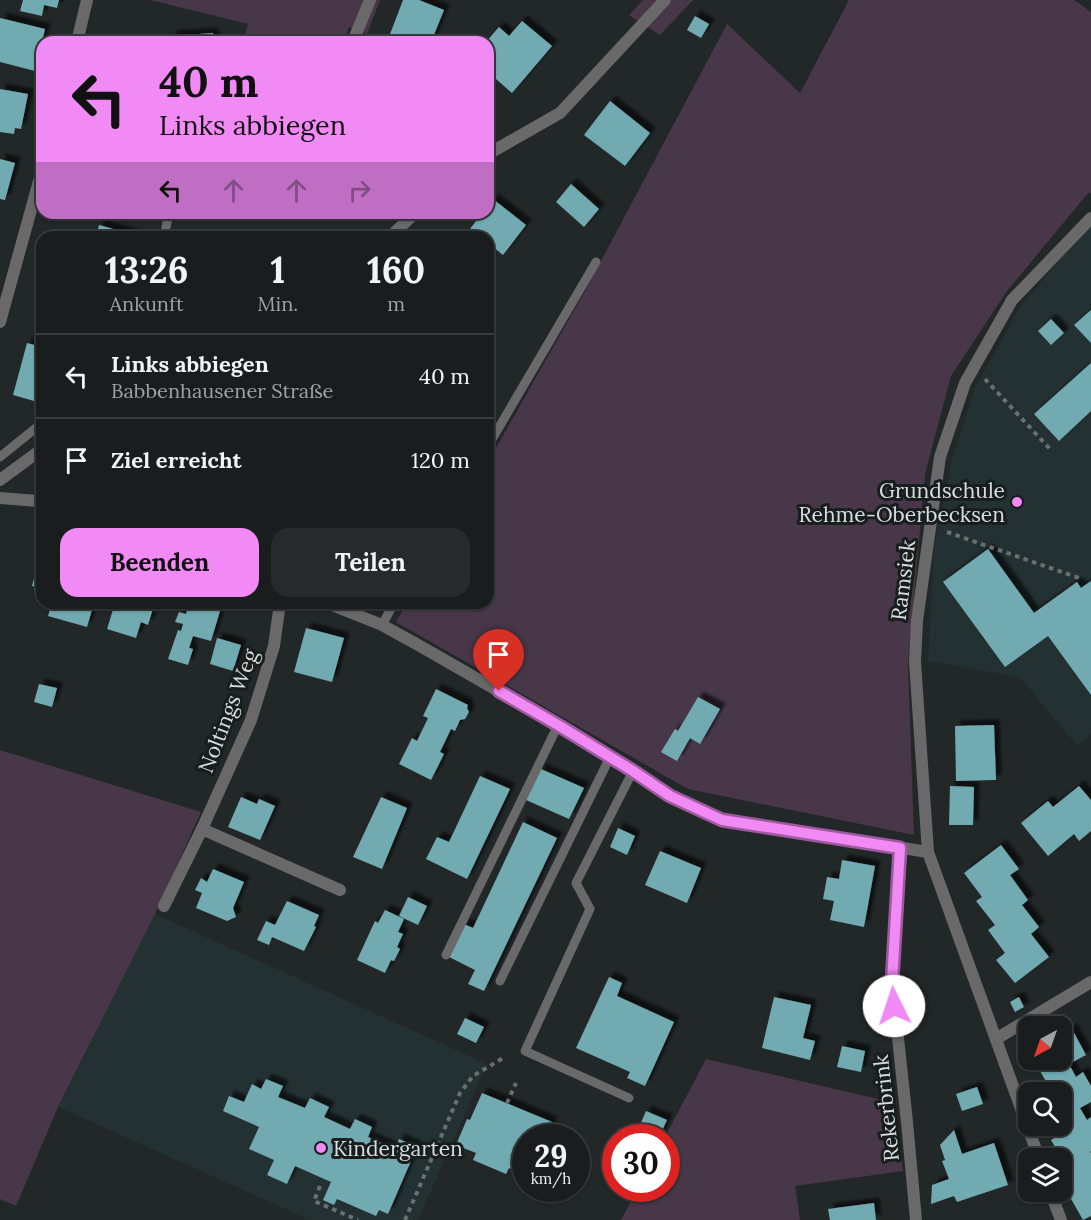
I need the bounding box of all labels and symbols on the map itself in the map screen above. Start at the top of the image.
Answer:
place label: Grundschule Rehme-Oberbecksen [798,477,1005,528]
marker: Grundschule Rehme-Oberbecksen [1010,495,1024,509]
street label: Ramsiek [885,537,921,622]
pin [473,629,524,691]
street label: Noltings Weg [192,645,264,777]
position arrow [862,974,926,1038]
north arrow [1018,1016,1072,1070]
street label: Rekerbrink [867,1053,905,1163]
speed limit sign: 30 [602,1124,680,1202]
place label: Kindergarten [333,1135,463,1162]
marker: Kindergarten [314,1141,328,1155]

